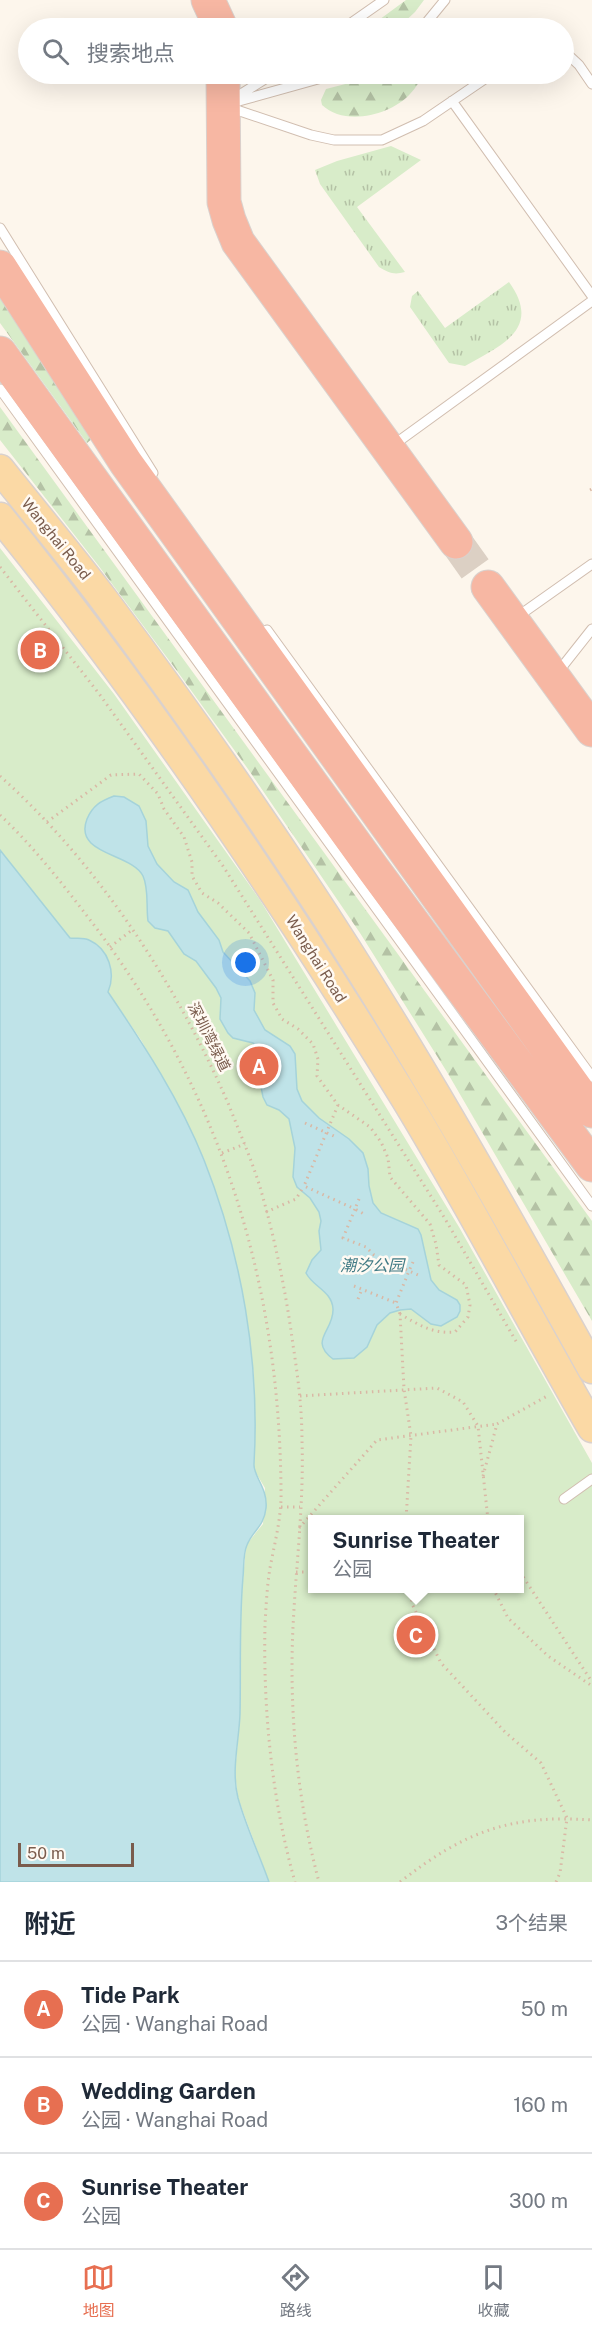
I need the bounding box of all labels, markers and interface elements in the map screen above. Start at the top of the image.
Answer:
search box [18,18,574,84]
icon: search [39,35,72,68]
text: 搜索地点 [87,40,175,66]
street label: Wanghai Road [18,495,94,583]
pin: B [20,628,60,672]
street label: Wanghai Road [283,912,350,1006]
your location [231,948,260,977]
street label: 深圳湾绿道 [185,999,234,1074]
pin: A [240,1044,278,1088]
water label: 潮汐公园 [340,1256,406,1275]
popup [308,1515,524,1593]
text: Sunrise Theater [332,1527,500,1553]
text: 公园 [332,1557,372,1581]
pin: C [396,1612,436,1658]
scale bar [18,1840,134,1868]
text: 50 m [27,1844,65,1863]
text: 附近 [24,1908,76,1939]
text: 3个结果 [495,1911,568,1935]
text: Tide Park [81,1982,180,2008]
text: A [36,1997,51,2021]
text: 50 m [521,1997,568,2021]
text: 公园 · Wanghai Road [81,2012,268,2036]
text: Wedding Garden [81,2078,256,2104]
text: B [37,2093,50,2117]
text: 160 m [513,2093,568,2117]
text: 公园 · Wanghai Road [81,2108,268,2132]
text: Sunrise Theater [81,2174,248,2200]
text: C [36,2189,51,2213]
text: 300 m [509,2189,568,2213]
text: 公园 [81,2204,121,2228]
tab: 地图 [82,2261,115,2321]
tab: 路线 [279,2261,312,2321]
tab: 收藏 [477,2261,510,2321]

